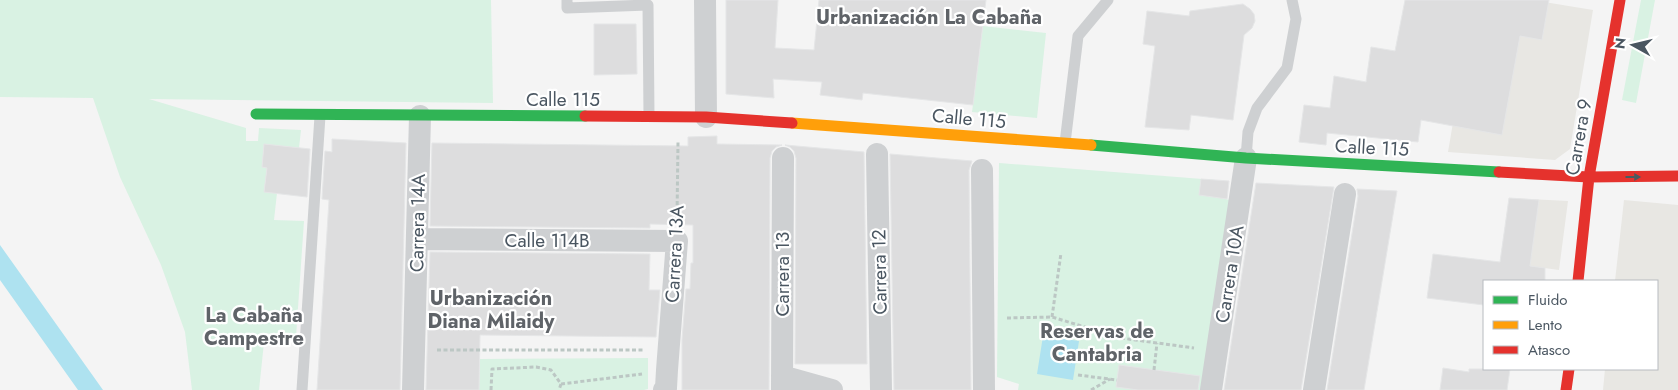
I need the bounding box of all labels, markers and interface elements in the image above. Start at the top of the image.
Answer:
district label: Urbanización La Cabaña [816,3,1042,32]
north arrow [1608,20,1658,70]
text: N [1609,36,1631,50]
street label: Calle 115 [526,86,600,113]
street label: Carrera 9 [1559,97,1598,177]
street label: Calle 115 [931,102,1007,135]
street label: Calle 115 [1334,132,1410,163]
street label: Carrera 14A [403,173,432,272]
one-way arrow [1626,173,1642,181]
street label: Carrera 13A [658,204,691,303]
street label: Carrera 10A [1208,223,1251,325]
street label: Calle 114B [504,227,590,254]
street label: Carrera 12 [865,229,894,315]
street label: Carrera 13 [769,232,796,316]
legend [1483,280,1658,370]
district label: Urbanización Diana Milaidy [427,284,555,336]
text: Fluido [1528,289,1567,311]
district label: La Cabaña Campestre [204,301,304,353]
text: Lento [1528,314,1562,336]
district label: Reservas de Cantabria [1040,317,1154,369]
text: Atasco [1528,339,1570,361]

